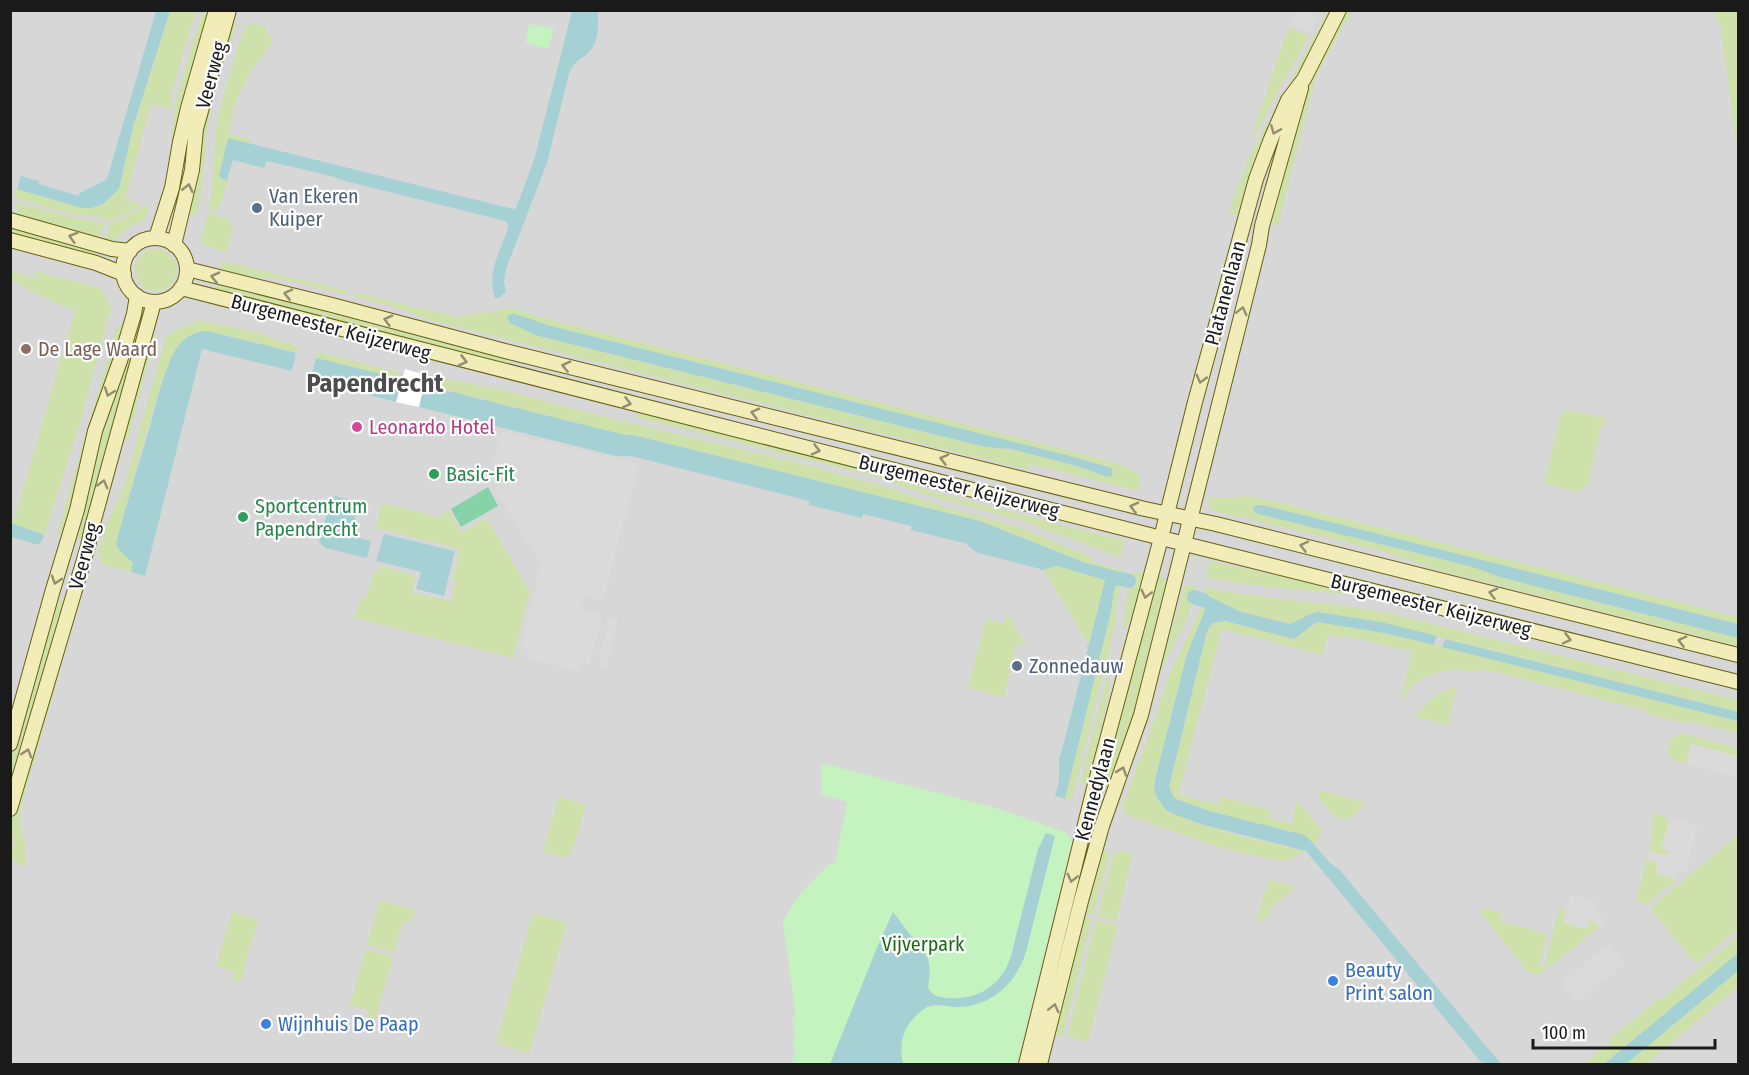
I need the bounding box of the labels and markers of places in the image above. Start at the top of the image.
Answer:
place label: Van Ekeren Kuiper [269,184,359,231]
marker: Van Ekeren Kuiper [250,201,264,215]
place label: De Lage Waard [38,337,157,361]
marker: De Lage Waard [19,342,33,356]
place label: Leonardo Hotel [369,415,495,439]
marker: Leonardo Hotel [350,420,364,434]
place label: Basic-Fit [446,462,515,486]
marker: Basic-Fit [427,467,441,481]
place label: Sportcentrum Papendrecht [255,494,367,541]
marker: Sportcentrum Papendrecht [236,510,250,524]
place label: Zonnedauw [1029,654,1124,678]
marker: Zonnedauw [1010,659,1024,673]
place label: Beauty Print salon [1345,958,1433,1005]
marker: Beauty Print salon [1326,974,1340,988]
place label: Wijnhuis De Paap [278,1012,419,1036]
marker: Wijnhuis De Paap [259,1017,273,1031]

